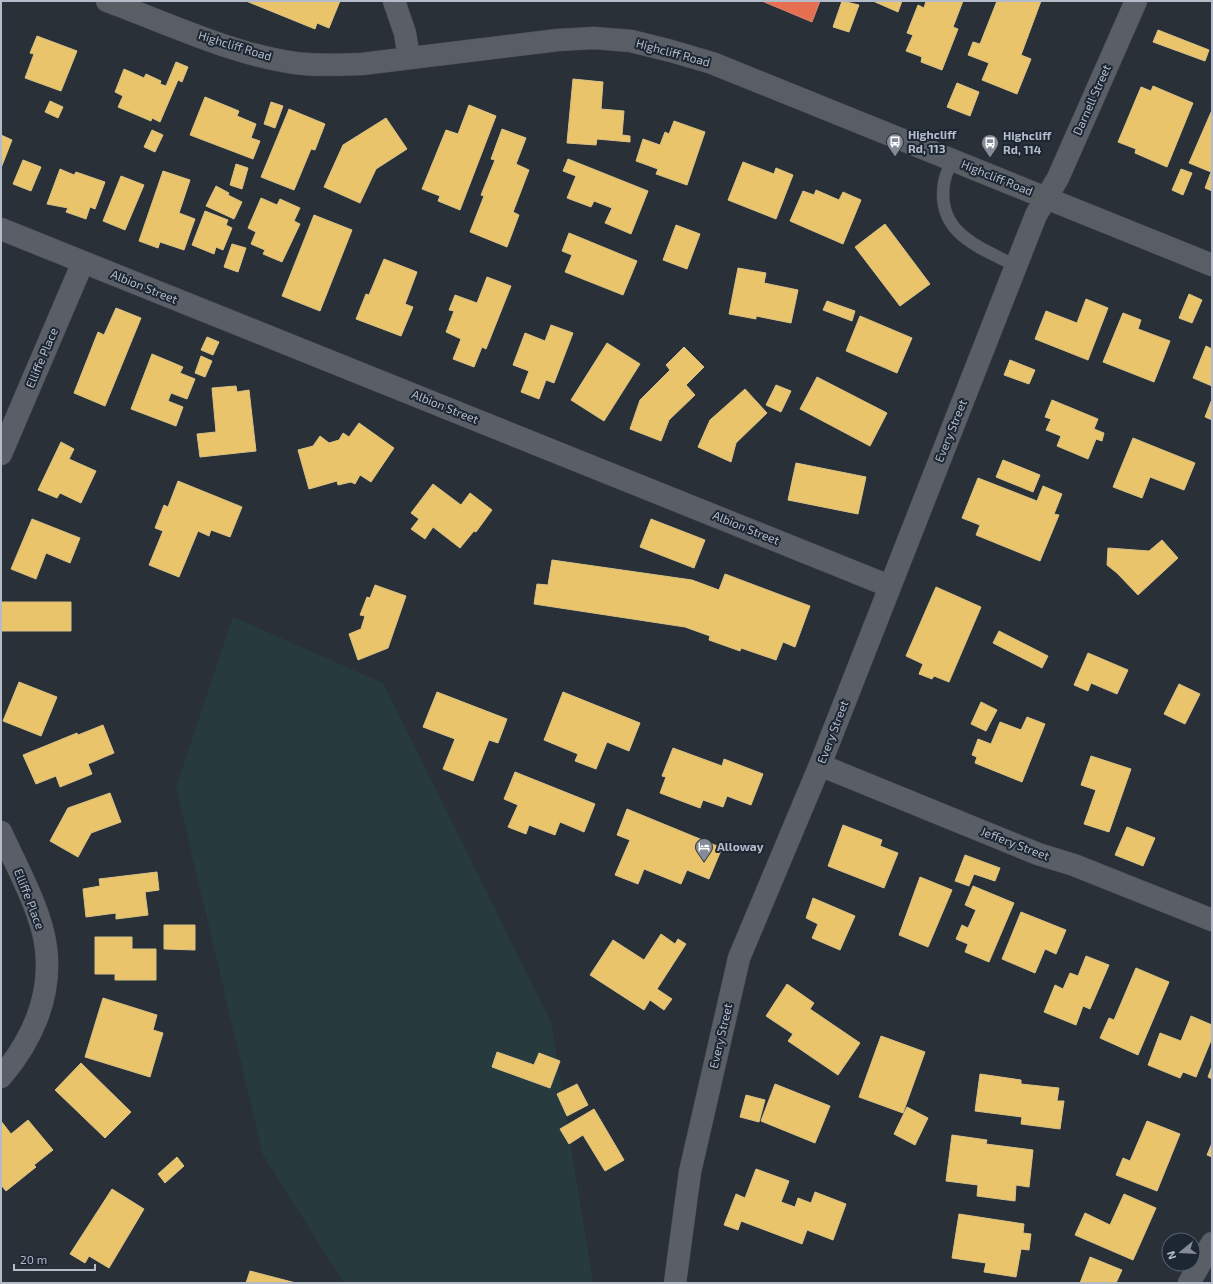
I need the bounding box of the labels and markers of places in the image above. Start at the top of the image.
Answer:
place label: Highcliff Rd, 113 [908,127,957,155]
place label: Highcliff Rd, 114 [1003,128,1052,156]
bus stop icon: Highcliff Rd, 113 [885,132,905,157]
bus stop icon: Highcliff Rd, 114 [980,133,1000,158]
hotel icon: Alloway [694,837,714,862]
place label: Alloway [717,839,764,854]

